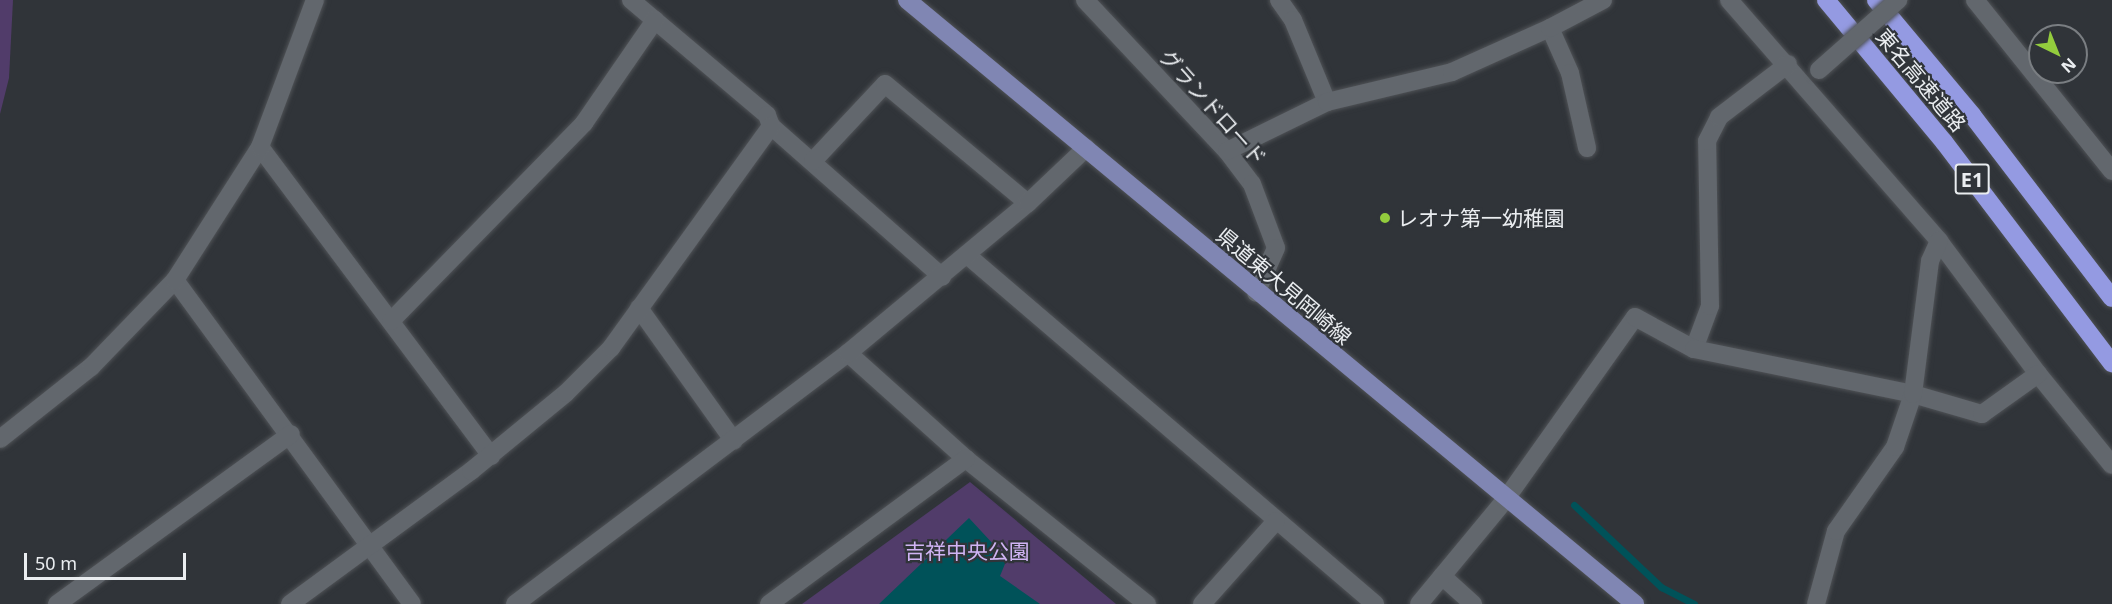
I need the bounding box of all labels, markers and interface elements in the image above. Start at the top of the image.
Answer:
street label: 東名高速道路 [1871,24,1971,136]
north arrow [2028,24,2088,84]
street label: グランドロード [1154,44,1272,170]
text: N [2057,53,2081,78]
road number: E1 [1954,162,1990,196]
place label: レオナ第一幼稚園 [1397,205,1565,231]
marker: レオナ第一幼稚園 [1378,211,1392,225]
street label: 県道東大見岡崎線 [1212,222,1356,350]
park label: 吉祥中央公園 [904,538,1030,564]
scale bar [27,541,189,579]
text: 50 m [35,551,77,575]

